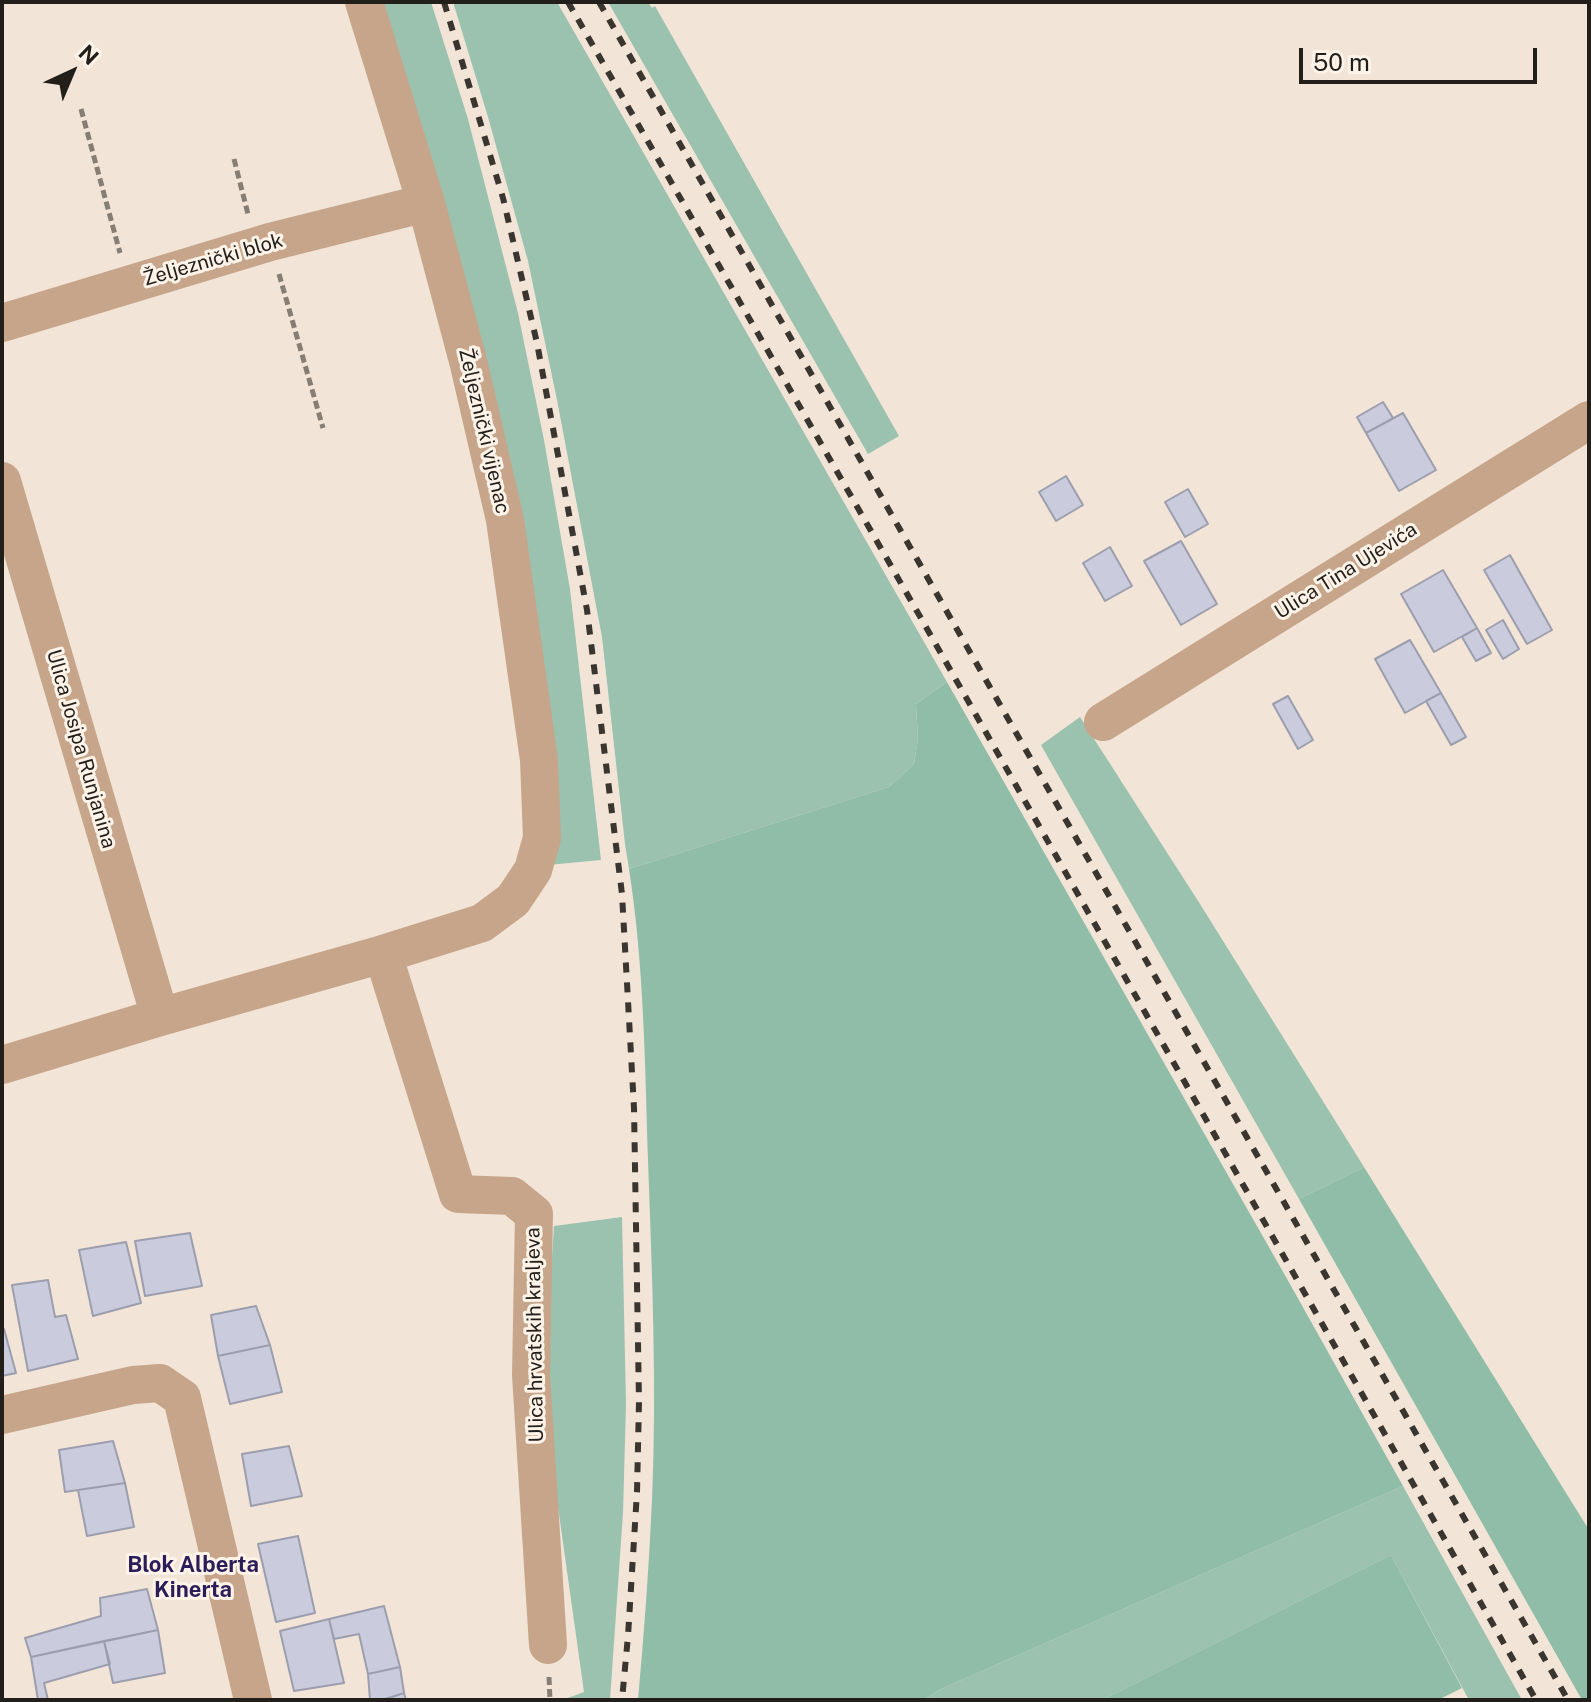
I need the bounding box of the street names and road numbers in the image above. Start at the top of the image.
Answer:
street label: Željeznički blok [140,229,286,291]
street label: Željeznički vijenac [453,346,515,516]
street label: Ulica Tina Ujevića [1270,518,1422,624]
street label: Ulica Josipa Runjanina [41,647,121,851]
street label: Ulica hrvatskih kraljeva [521,1227,549,1443]

